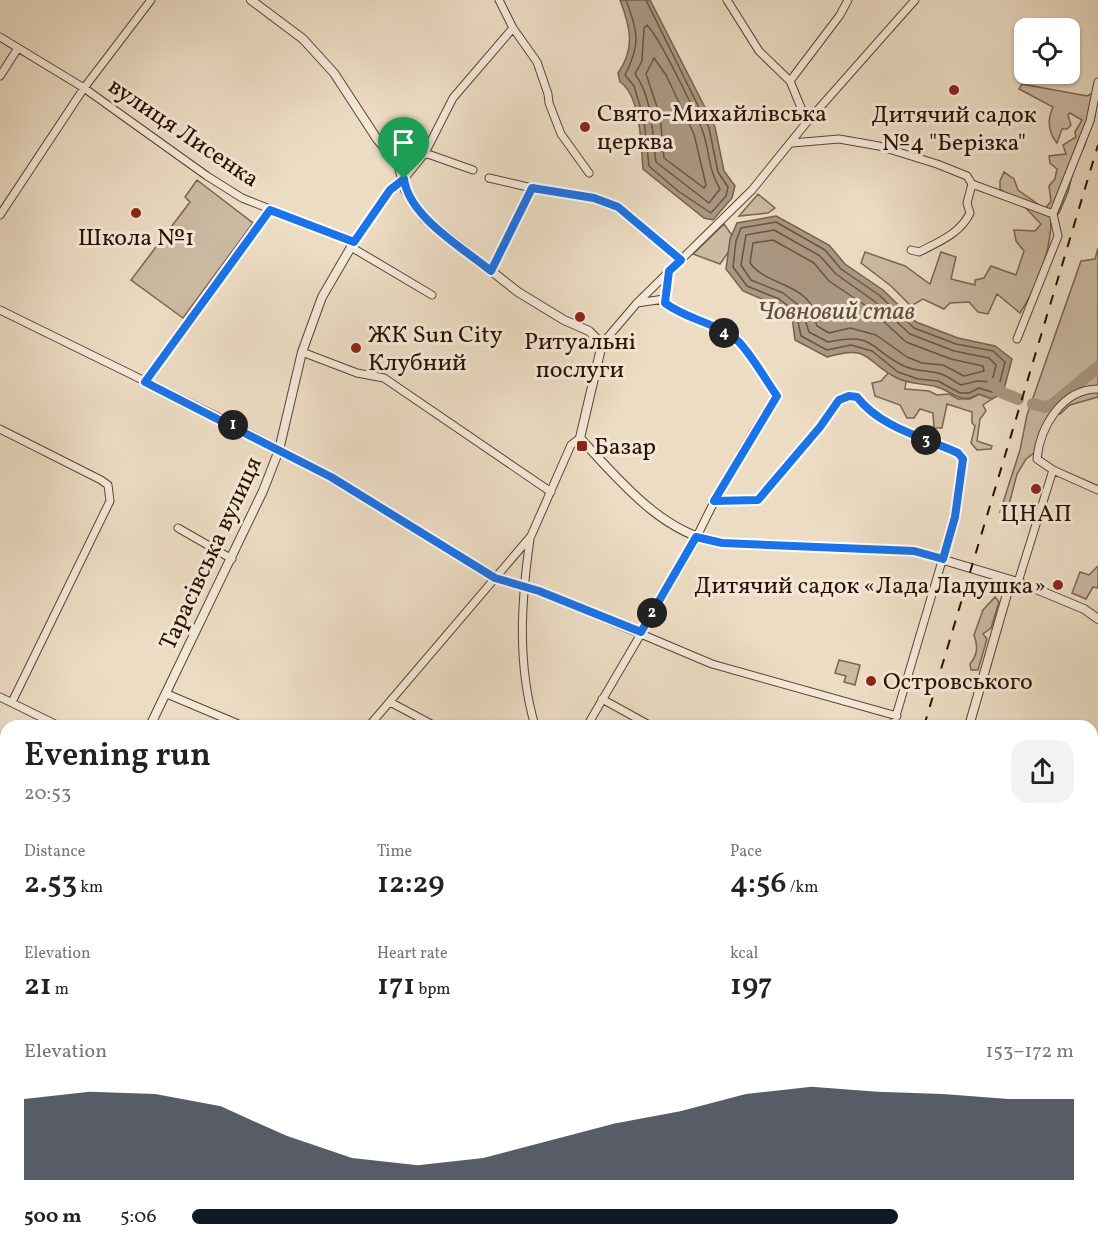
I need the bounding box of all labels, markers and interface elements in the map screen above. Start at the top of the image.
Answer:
map controls [1014,18,1080,84]
button: locate [1014,18,1080,84]
street label: вулиця Лисенка [101,70,265,197]
marker: Дитячий садок №4 "Берізка" [947,83,961,97]
place label: Свято-Михайлівська церква [597,98,827,160]
place label: Дитячий садок №4 "Берізка" [871,99,1037,161]
pin [378,117,429,179]
marker: Свято-Михайлівська церква [578,120,592,134]
icon: arrive [387,126,420,159]
marker: Школа №1 [129,206,143,220]
place label: Школа №1 [78,222,194,256]
water label: Човновий став [757,294,915,330]
marker: Ритуальні послуги [573,310,587,324]
pin: 4 [709,318,739,348]
place label: ЖК Sun City Клубний [368,319,503,381]
text: 4 [719,322,729,344]
place label: Ритуальні послуги [524,326,636,388]
marker: ЖК Sun City Клубний [349,341,363,355]
pin: 1 [218,410,248,440]
text: 1 [230,414,236,436]
pin: 3 [911,425,941,455]
text: 3 [922,429,930,451]
place label: Базар [594,431,656,465]
marker: Базар [575,439,589,453]
street label: Тарасівська вулиця [152,451,272,656]
marker: ЦНАП [1029,482,1043,496]
place label: ЦНАП [1000,498,1072,532]
place label: Дитячий садок «Лада Ладушка» [694,570,1046,604]
marker: Дитячий садок «Лада Ладушка» [1051,578,1065,592]
pin: 2 [637,598,667,628]
text: 2 [648,602,656,624]
place label: Островського [883,666,1033,700]
marker: Островського [864,674,878,688]
text: Evening run [24,734,211,780]
button: share [1011,740,1074,803]
text: 20:53 [24,780,71,808]
text: Distance [24,841,85,863]
text: Time [377,841,412,863]
text: Pace [730,841,762,863]
text: 2.53 [24,863,77,905]
text: 12:29 [377,863,444,905]
text: 4:56 [730,863,786,905]
text: km [77,877,103,899]
text: /km [786,877,818,899]
text: Elevation [24,943,91,965]
text: Heart rate [377,943,448,965]
text: kcal [730,943,758,965]
text: 21 [24,965,52,1007]
text: 171 [377,965,415,1007]
text: 197 [730,965,773,1007]
text: m [52,979,69,1001]
text: bpm [415,979,450,1001]
text: Elevation [24,1038,107,1066]
text: 153–172 m [986,1038,1074,1066]
text: 500 m [24,1203,82,1231]
text: 5:06 [120,1203,157,1231]

